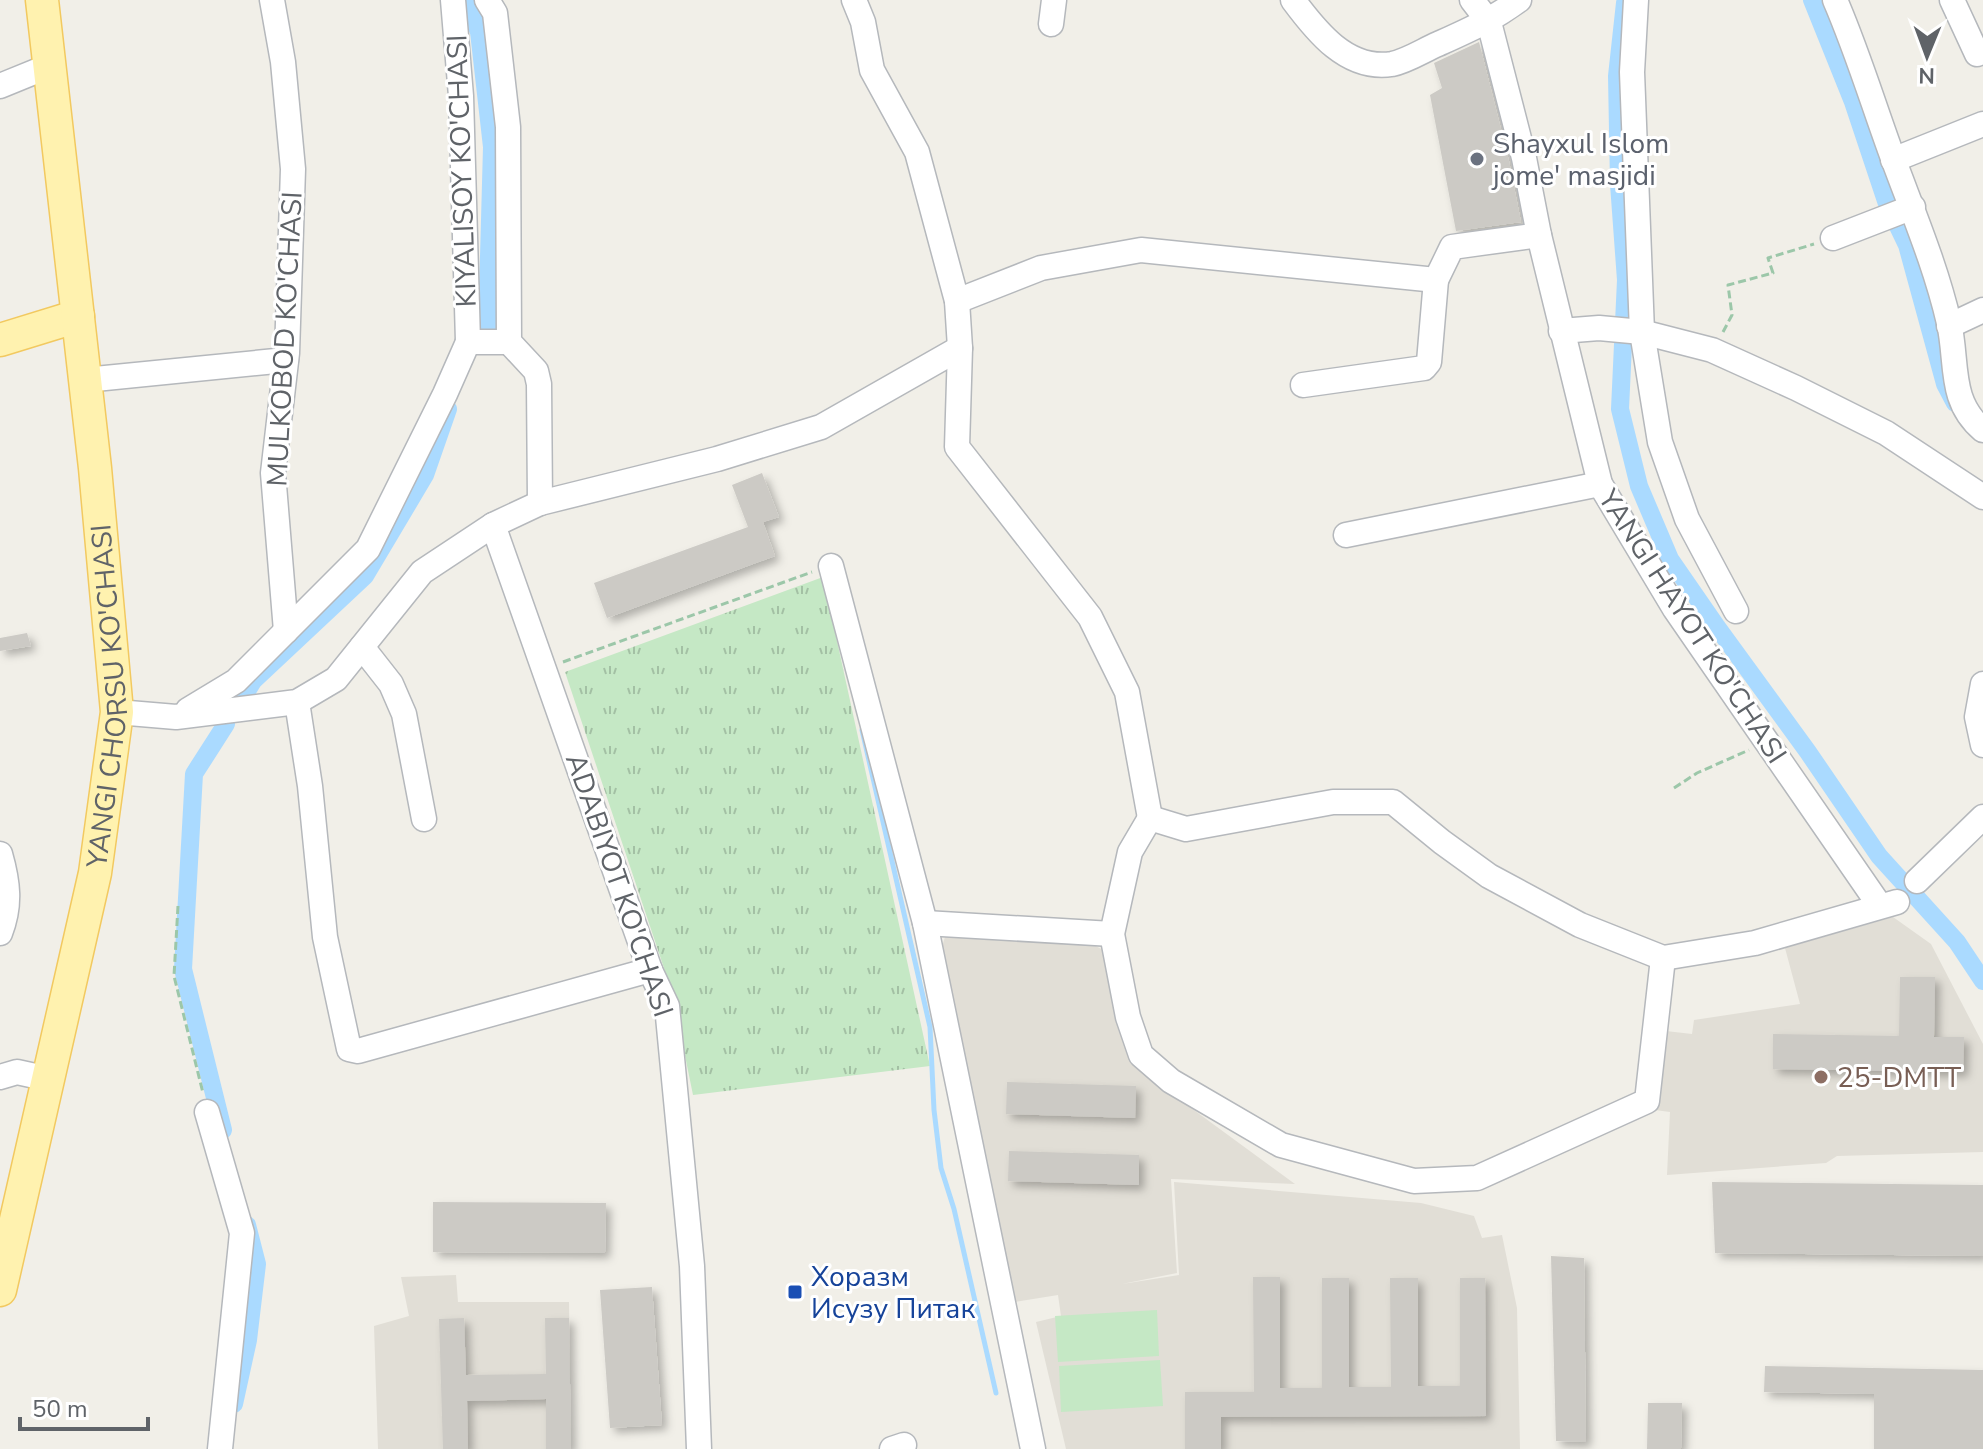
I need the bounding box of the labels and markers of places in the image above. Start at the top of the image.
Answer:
place label: Shayxul Islom jome' masjidi [1491,125,1669,195]
marker: Shayxul Islom jome' masjidi [1468,150,1486,168]
place label: 25-DMTT [1837,1059,1961,1097]
marker: 25-DMTT [1812,1068,1830,1086]
place label: Хоразм Исузу Питак [811,1258,975,1328]
marker: Хоразм Исузу Питак [786,1283,804,1301]

